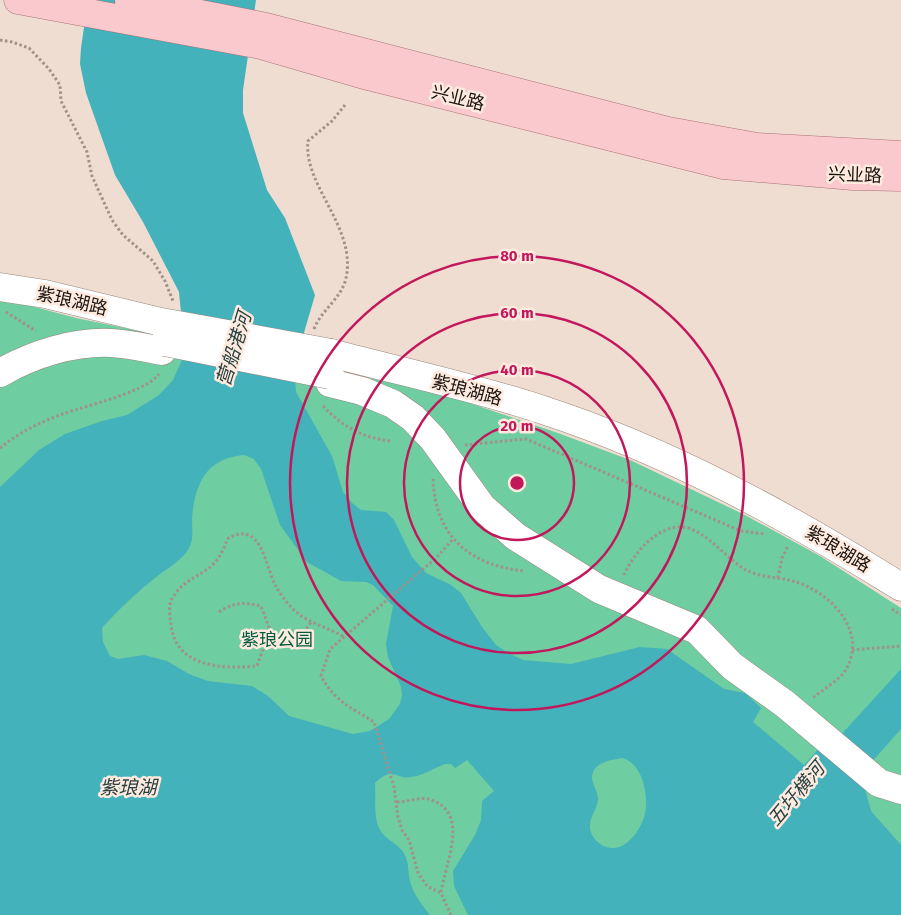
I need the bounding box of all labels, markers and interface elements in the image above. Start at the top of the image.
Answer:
street label: 兴业路 [429,81,487,115]
street label: 兴业路 [828,163,882,187]
text: 80 m [500,247,534,265]
street label: 紫琅湖路 [34,282,110,320]
text: 60 m [500,304,534,322]
water label: 营船港河 [212,305,257,389]
text: 40 m [500,361,534,379]
street label: 紫琅湖路 [429,370,505,410]
text: 20 m [501,417,533,435]
centre of rings [508,474,526,492]
street label: 紫琅湖路 [801,521,875,577]
park label: 紫琅公园 [241,629,313,651]
water label: 五圩横河 [763,754,832,831]
water label: 紫琅湖 [99,776,159,799]

